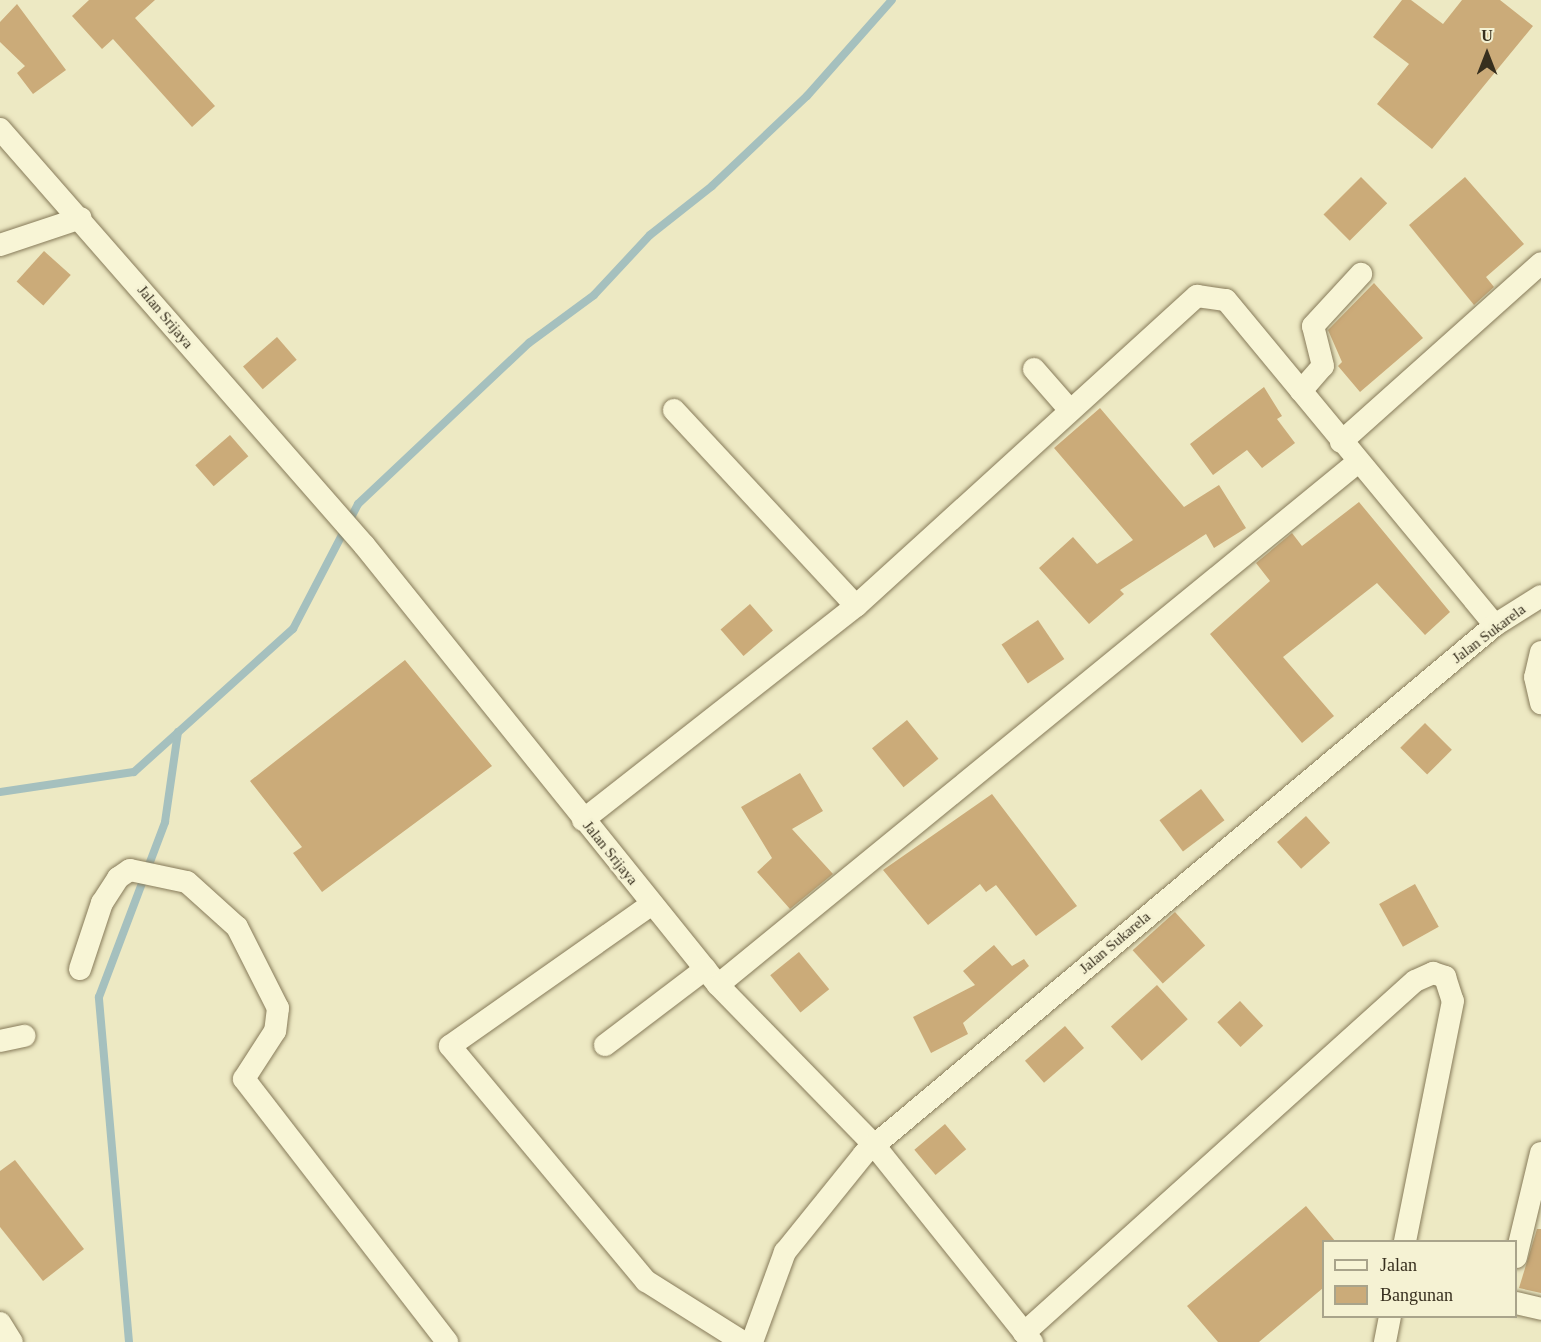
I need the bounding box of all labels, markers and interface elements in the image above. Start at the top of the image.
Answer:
north arrow [1457,24,1517,84]
text: U [1481,27,1493,44]
street label: Jalan Srijaya [133,282,197,352]
street label: Jalan Sukarela [1449,601,1529,667]
street label: Jalan Srijaya [579,817,641,889]
street label: Jalan Sukarela [1076,908,1154,978]
legend [1322,1240,1517,1318]
text: Jalan [1380,1255,1417,1275]
text: Bangunan [1380,1285,1453,1305]

